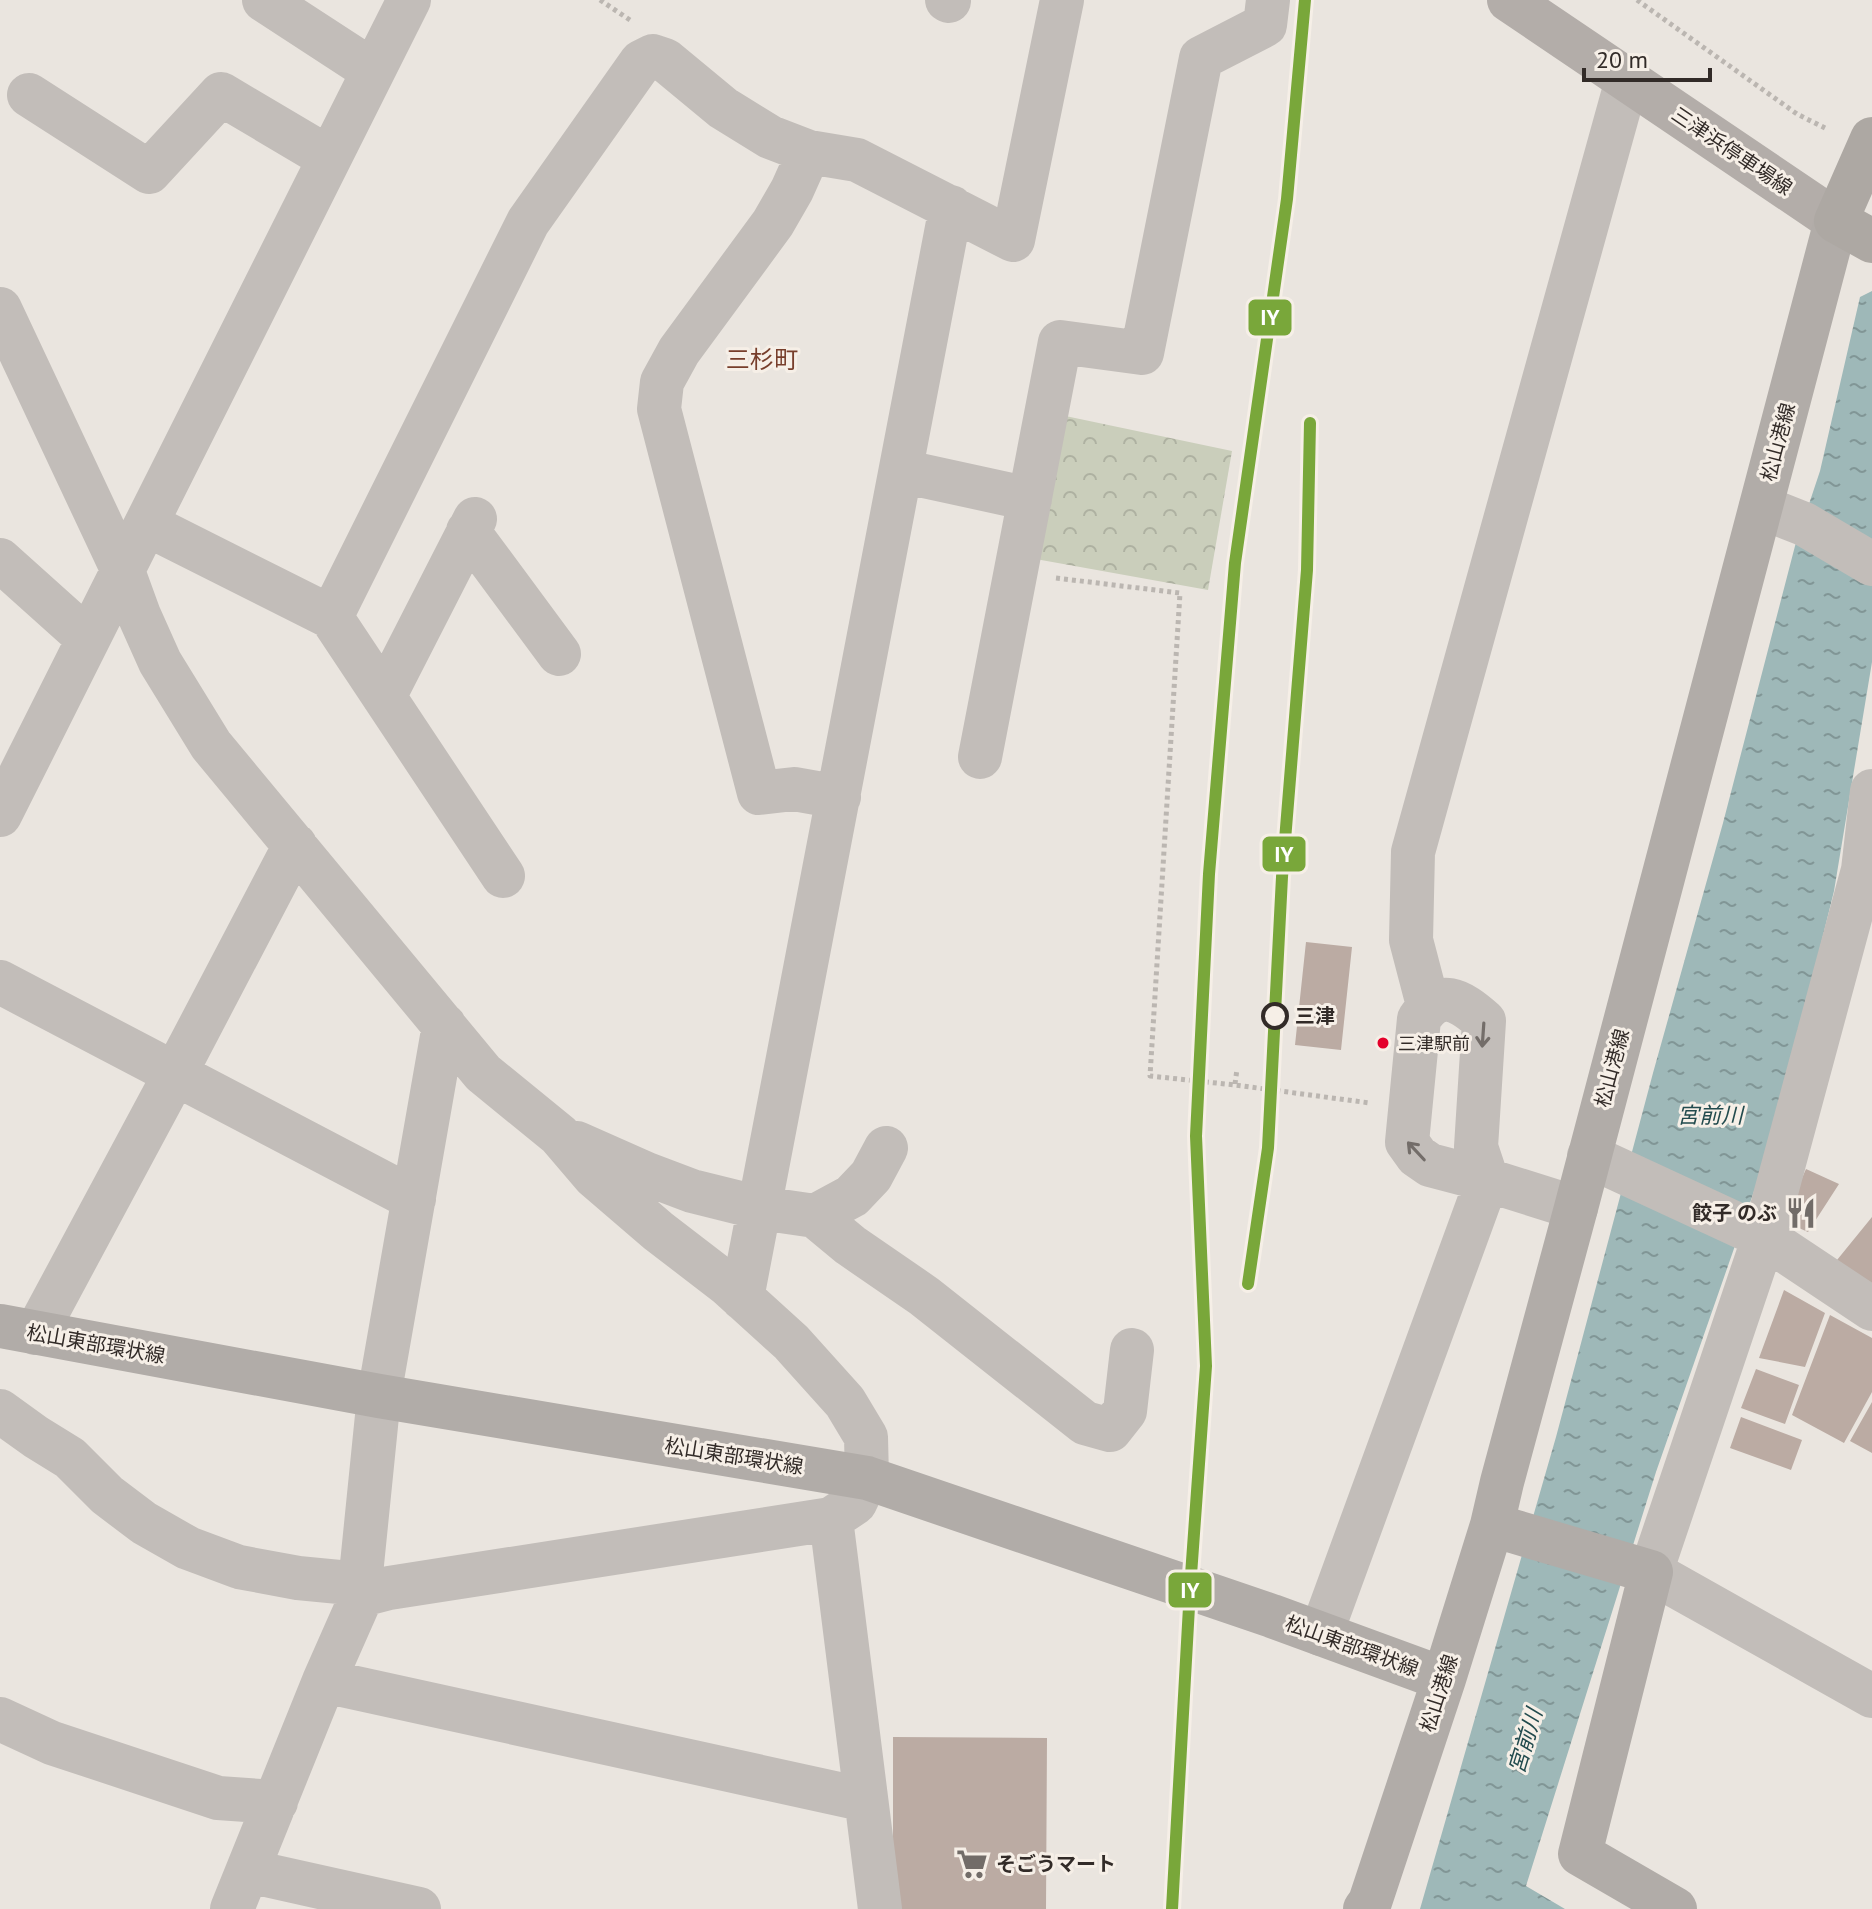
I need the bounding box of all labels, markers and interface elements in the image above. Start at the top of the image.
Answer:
scale bar [1584,32,1710,82]
text: 20 m [1596,44,1648,75]
street label: 三津浜停車場線 [1667,101,1797,201]
line badge: IY [1247,298,1293,337]
text: IY [1260,303,1281,331]
district label: 三杉町 [726,344,798,375]
street label: 松山港線 [1755,400,1801,484]
line badge: IY [1261,835,1307,873]
text: IY [1274,840,1295,868]
marker: 三津 [1262,1003,1288,1029]
place label: 三津 [1295,1003,1335,1029]
one-way arrow [1475,1021,1490,1048]
street label: 松山港線 [1589,1026,1635,1110]
place label: 三津駅前 [1398,1032,1470,1055]
marker: 三津駅前 [1375,1035,1391,1051]
water label: 宮前川 [1677,1101,1745,1129]
one-way arrow [1408,1142,1426,1162]
restaurant icon: 餃子 のぶ [1784,1196,1818,1230]
place label: 餃子 のぶ [1692,1200,1777,1226]
street label: 松山東部環状線 [25,1319,167,1369]
street label: 松山東部環状線 [663,1432,805,1480]
line badge: IY [1167,1571,1213,1609]
text: IY [1180,1576,1201,1604]
street label: 松山東部環状線 [1282,1610,1422,1682]
street label: 松山港線 [1414,1651,1464,1735]
water label: 宮前川 [1502,1703,1549,1777]
supermarket icon: そごうマート [955,1847,989,1881]
place label: そごうマート [996,1851,1116,1877]

